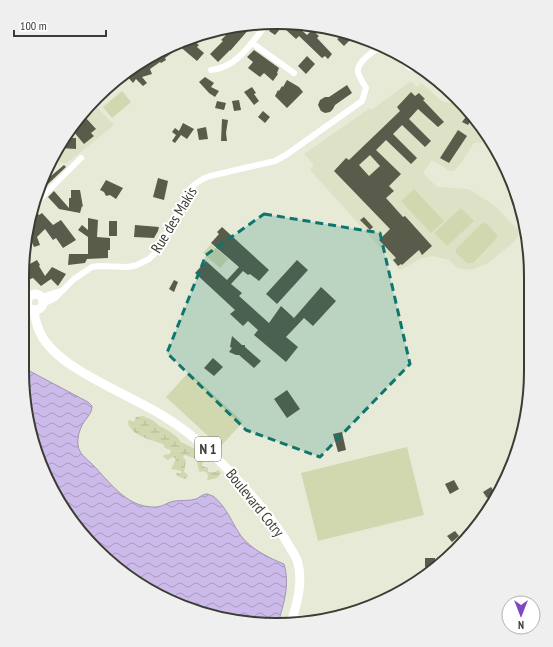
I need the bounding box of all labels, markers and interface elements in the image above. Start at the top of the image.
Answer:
scale bar [14,12,106,38]
text: 100 m [20,18,47,33]
street label: Rue des Makis [146,183,201,256]
road number: N 1 [195,437,221,461]
street label: Boulevard Cotry [222,465,289,541]
north arrow [501,595,541,635]
text: N [518,618,524,632]

